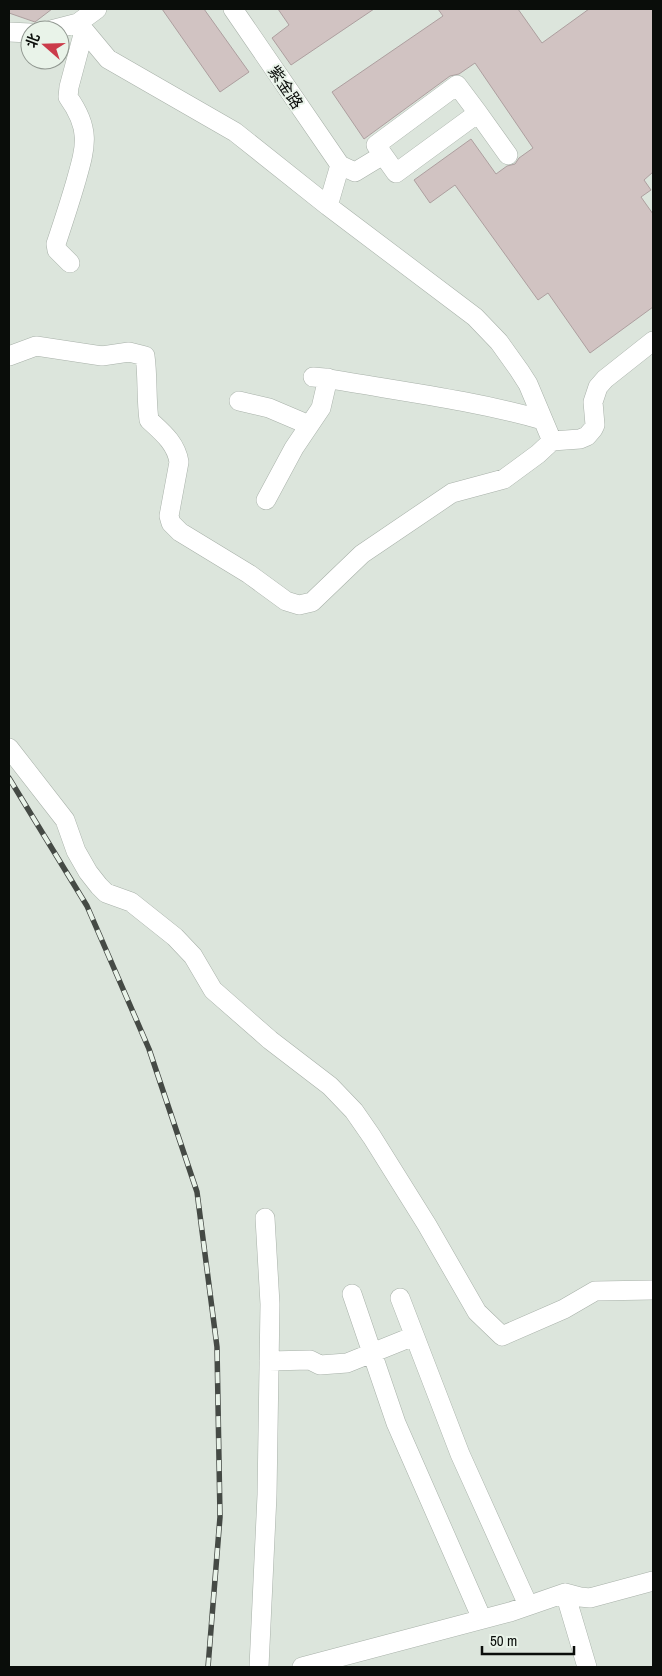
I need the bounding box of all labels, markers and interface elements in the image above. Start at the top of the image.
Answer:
north arrow [20,20,70,70]
text: 北 [22,31,44,50]
street label: 紫金路 [263,61,309,113]
scale bar [482,1624,574,1656]
text: 50 m [490,1630,517,1651]

